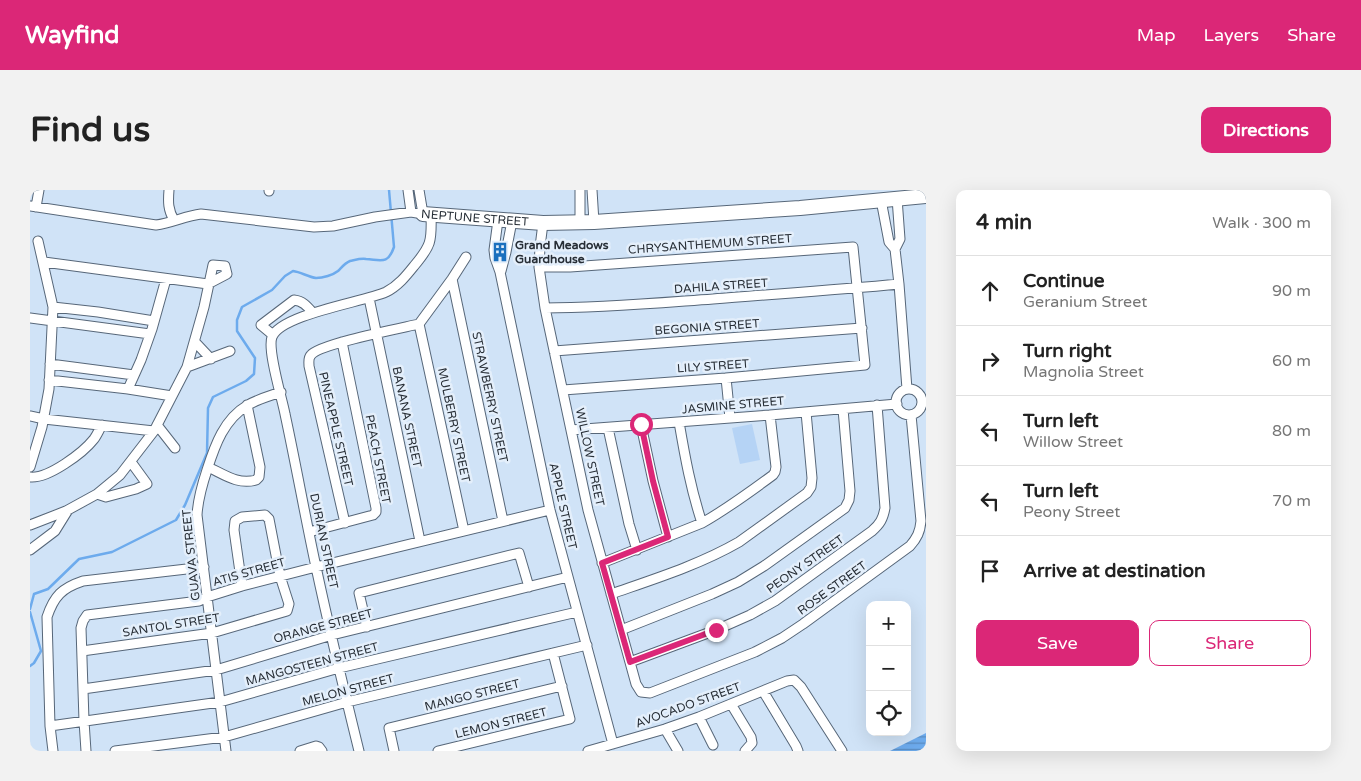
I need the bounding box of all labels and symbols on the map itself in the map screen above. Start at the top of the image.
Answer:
street label: NEPTUNE STREET [421,207,530,229]
street label: CHRYSANTHEMUM STREET [628,231,793,257]
place label: Grand Meadows Guardhouse [515,238,609,266]
building icon: Grand Meadows Guardhouse [489,241,511,263]
street label: DAHILA STREET [673,276,769,296]
street label: BEGONIA STREET [654,316,761,338]
street label: STRAWBERRY STREET [469,330,511,464]
street label: LILY STREET [676,356,750,376]
street label: BANANA STREET [389,365,425,469]
street label: MULBERRY STREET [435,366,473,484]
street label: PINEAPPLE STREET [316,370,356,488]
street label: JASMINE STREET [681,393,785,416]
street label: WILLOW STREET [573,407,607,508]
street label: PEACH STREET [362,413,394,505]
route start [630,413,653,436]
street label: APPLE STREET [546,461,580,551]
street label: DURIAN STREET [307,492,341,591]
street label: GUAVA STREET [179,508,203,601]
street label: PEONY STREET [764,532,847,596]
street label: ATIS STREET [211,555,288,589]
street label: ROSE STREET [795,558,870,618]
street label: ORANGE STREET [272,606,375,646]
street label: SANTOL STREET [121,610,221,640]
route end [705,619,728,642]
street label: MANGOSTEEN STREET [244,639,381,688]
street label: MELON STREET [301,671,396,709]
street label: MANGO STREET [423,676,522,714]
street label: AVOCADO STREET [633,679,743,731]
street label: LEMON STREET [454,705,549,741]

